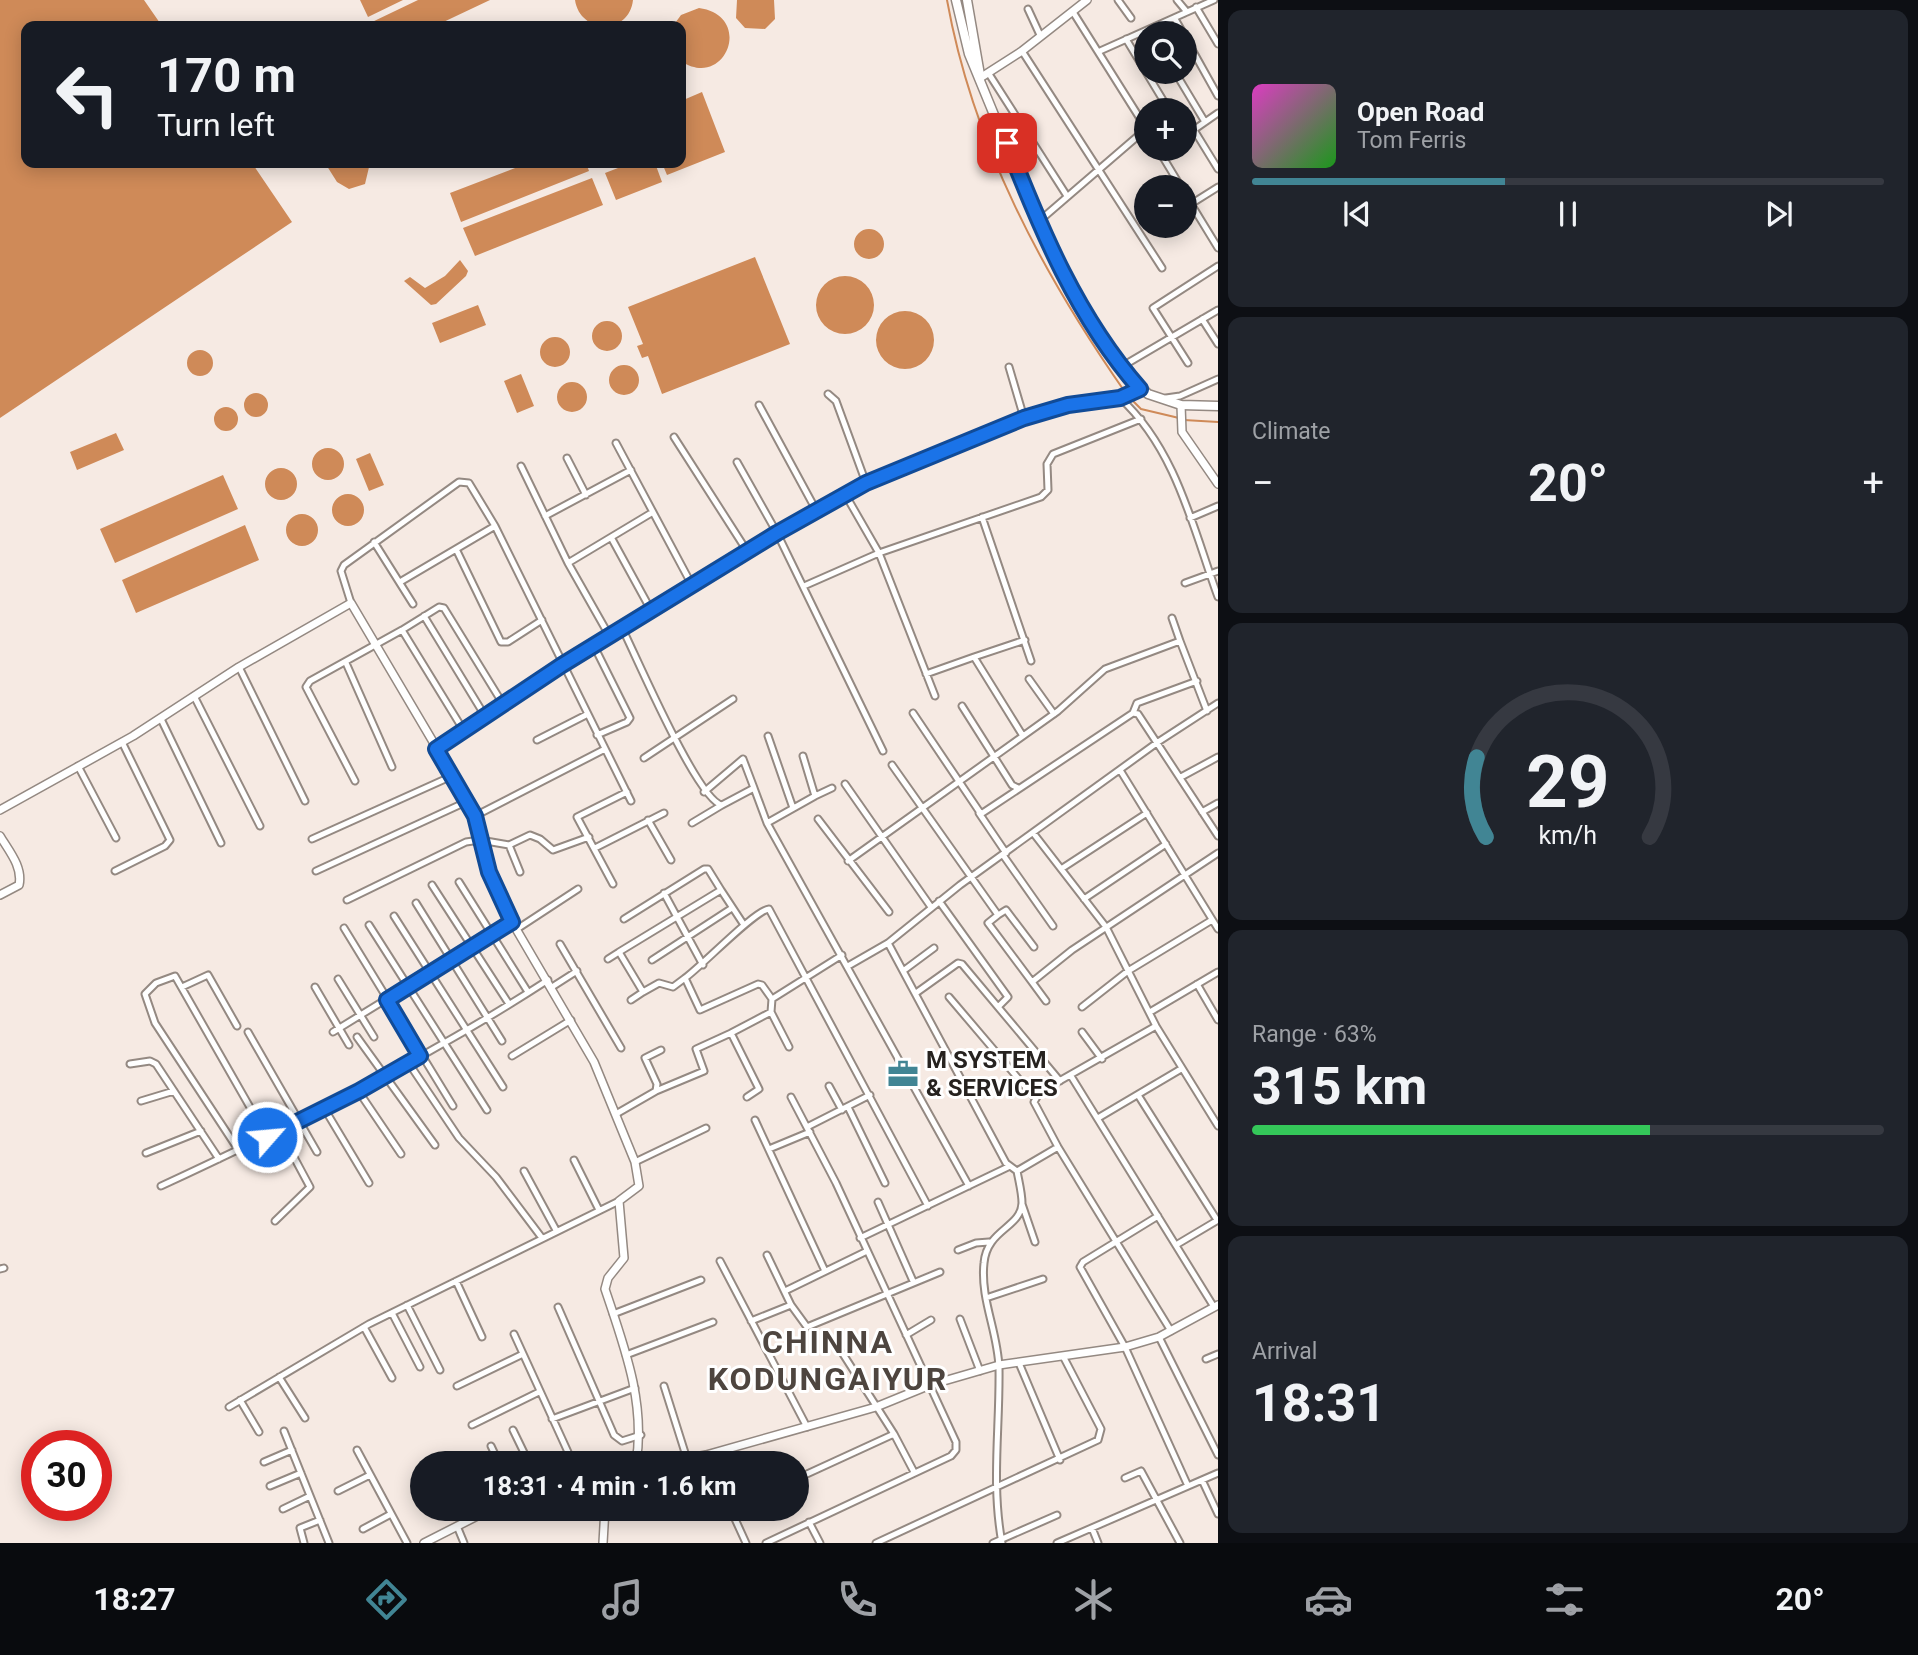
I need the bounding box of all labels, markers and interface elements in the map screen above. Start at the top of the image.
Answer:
map controls [1134,21,1197,238]
button: search [1134,21,1197,84]
text: 170 m [157,47,296,104]
icon: left [42,49,133,140]
text: Open Road [1357,97,1485,127]
button: + [1134,98,1197,161]
text: Turn left [157,106,275,144]
pin [977,113,1037,173]
icon: arrive [988,124,1026,162]
text: Tom Ferris [1357,127,1466,154]
button: − [1134,175,1197,238]
icon: previous [1338,195,1376,233]
icon: pause [1549,195,1587,233]
icon: next [1760,195,1798,233]
text: Climate [1252,418,1331,445]
text: 20° [1528,453,1608,514]
text: − [1252,461,1274,505]
text: + [1862,461,1884,505]
text: 29 [1526,740,1610,826]
text: km/h [1539,821,1597,850]
text: Range · 63% [1252,1021,1377,1048]
place label: M SYSTEM & SERVICES [926,1046,1058,1102]
text: 315 km [1252,1056,1427,1117]
office icon: M SYSTEM & SERVICES [886,1057,920,1091]
position arrow [230,1100,304,1174]
district label: CHINNA KODUNGAIYUR [708,1323,948,1398]
text: Arrival [1252,1338,1317,1365]
text: 18:31 [1252,1373,1386,1434]
speed limit sign: 30 [21,1430,112,1521]
text: 18:31 · 4 min · 1.6 km [482,1471,737,1501]
icon: directions [362,1575,411,1624]
icon: music [598,1575,647,1624]
icon: phone [833,1575,882,1624]
icon: climate [1069,1575,1118,1624]
icon: car [1304,1575,1353,1624]
icon: filters [1540,1575,1589,1624]
text: 18:27 [93,1580,176,1618]
text: 20° [1775,1580,1825,1618]

